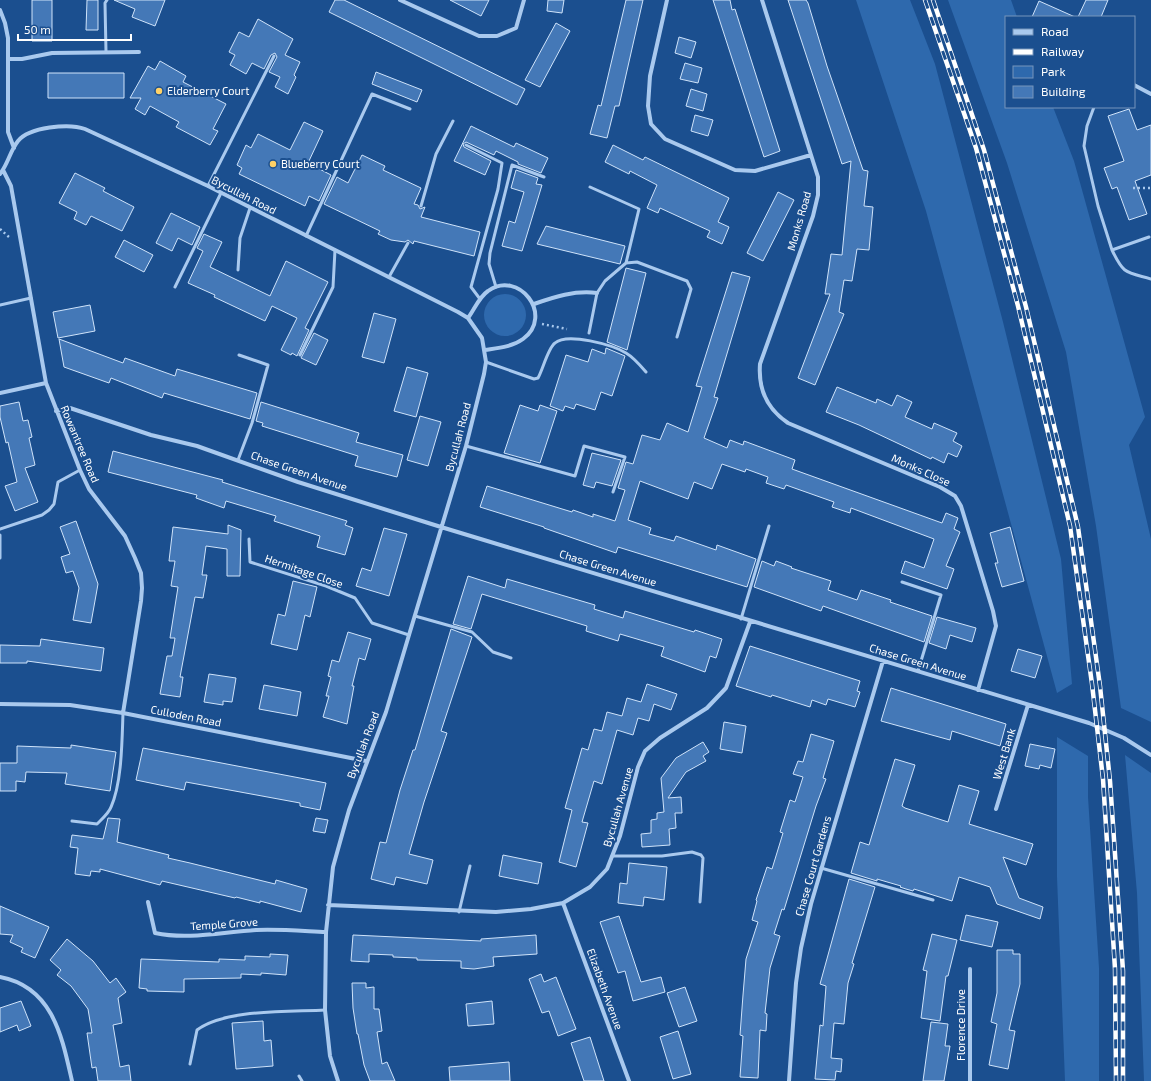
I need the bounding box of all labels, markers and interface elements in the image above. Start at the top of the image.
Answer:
scale bar [18,16,131,42]
legend [1005,16,1135,108]
text: 50 m [24,22,51,36]
text: Road [1041,24,1069,38]
text: Railway [1041,44,1085,58]
text: Park [1041,64,1066,78]
place label: Elderberry Court [167,84,249,97]
text: Building [1041,84,1086,98]
marker: Elderberry Court [154,86,164,96]
place label: Blueberry Court [281,157,360,170]
marker: Blueberry Court [268,159,278,169]
street label: Bycullah Road [210,173,279,216]
street label: Monks Road [784,190,813,252]
street label: Bycullah Road [442,401,473,473]
street label: Rowantree Road [58,403,103,484]
street label: Chase Green Avenue [249,448,349,493]
street label: Monks Close [890,451,953,488]
street label: Chase Green Avenue [558,547,658,589]
street label: Hermitage Close [263,551,345,590]
street label: Chase Green Avenue [868,641,968,683]
street label: Culloden Road [150,702,223,729]
street label: Bycullah Road [344,709,381,780]
street label: West Bank [990,726,1018,781]
street label: Bycullah Avenue [600,765,635,848]
street label: Chase Court Gardens [792,814,833,918]
street label: Temple Grove [190,915,258,932]
street label: Elizabeth Avenue [585,946,626,1031]
street label: Florence Drive [954,989,967,1061]

